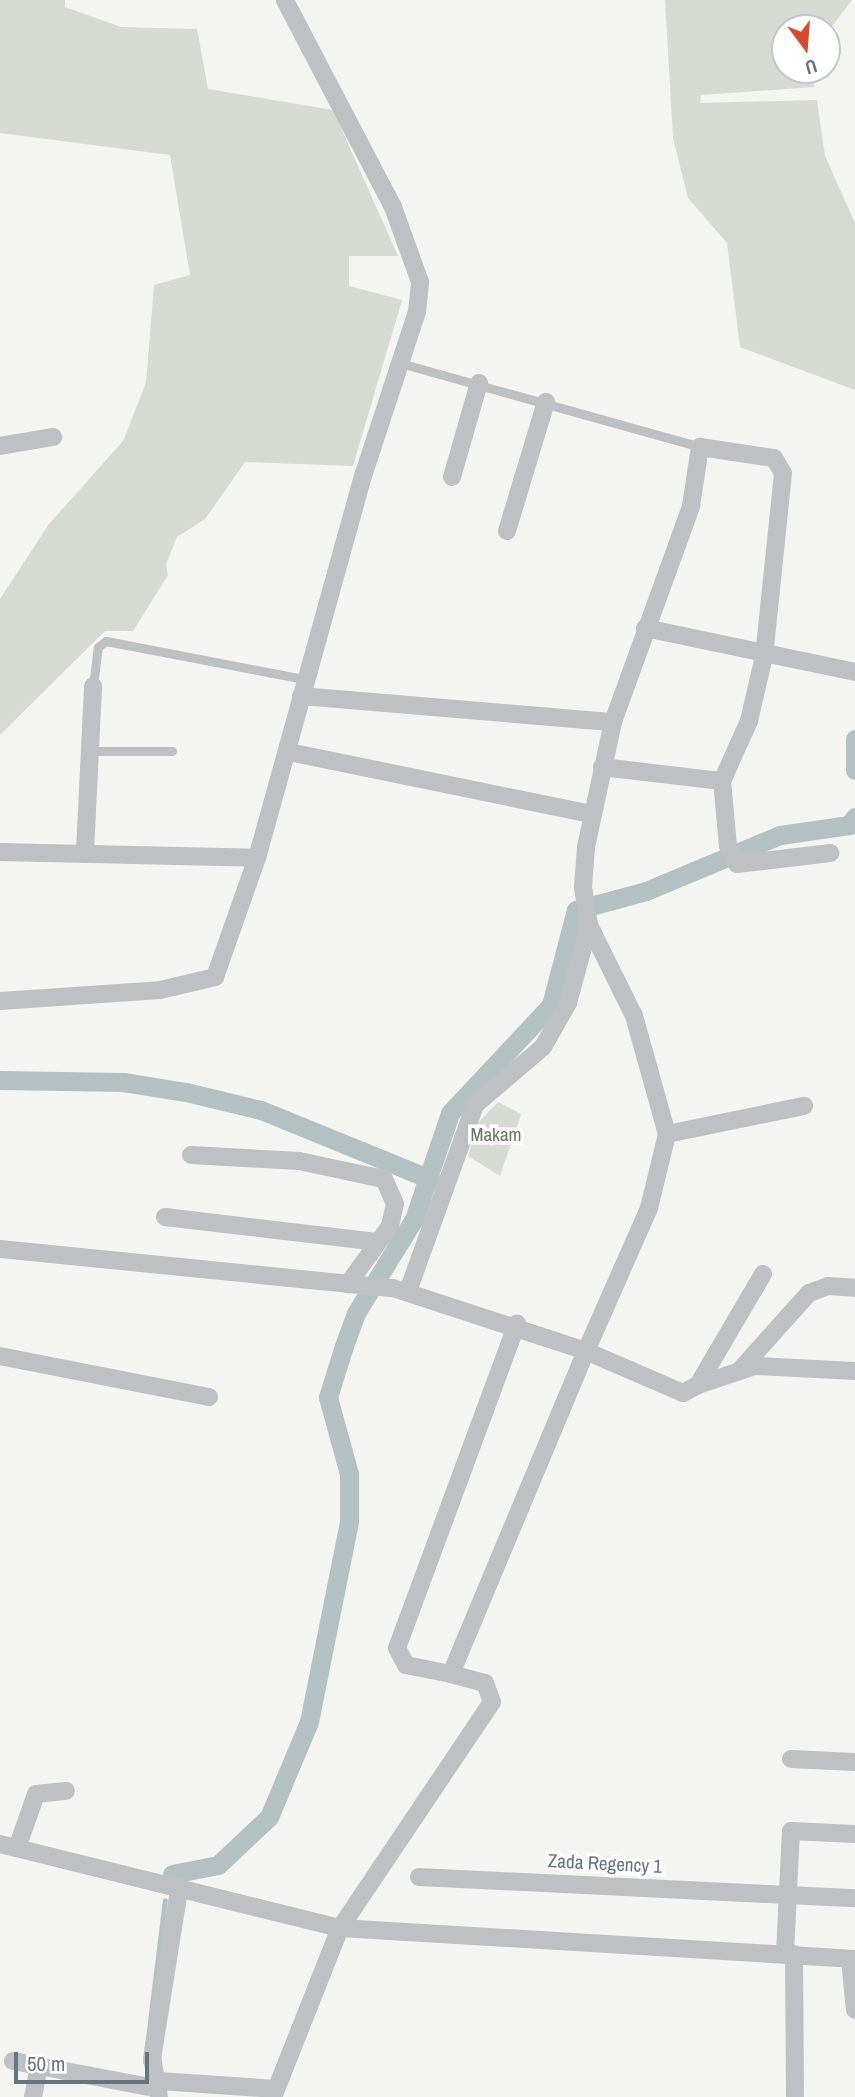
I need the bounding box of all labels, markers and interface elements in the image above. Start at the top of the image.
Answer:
north arrow [771,14,841,84]
text: U [802,53,820,81]
park label: Makam [470,1124,522,1146]
street label: Zada Regency 1 [547,1850,663,1878]
scale bar [18,2038,152,2082]
text: 50 m [27,2049,65,2078]

